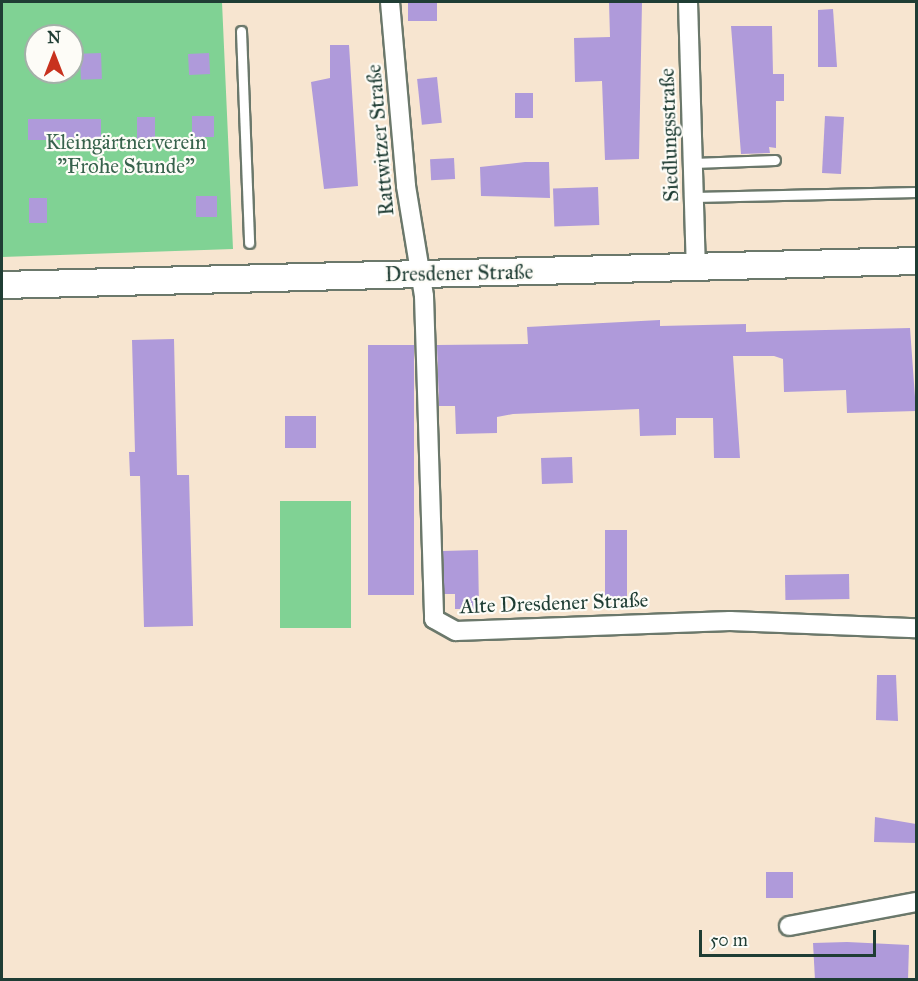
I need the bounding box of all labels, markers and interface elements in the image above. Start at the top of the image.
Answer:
north arrow [24,24,84,84]
text: N [47,28,61,47]
street label: Rattwitzer Straße [361,63,399,217]
street label: Siedlungsstraße [654,68,684,202]
park label: Kleingärtnerverein "Frohe Stunde" [46,129,206,179]
street label: Dresdener Straße [385,259,533,287]
street label: Alte Dresdener Straße [459,587,649,619]
scale bar [702,918,879,956]
text: 50 m [710,929,748,951]

